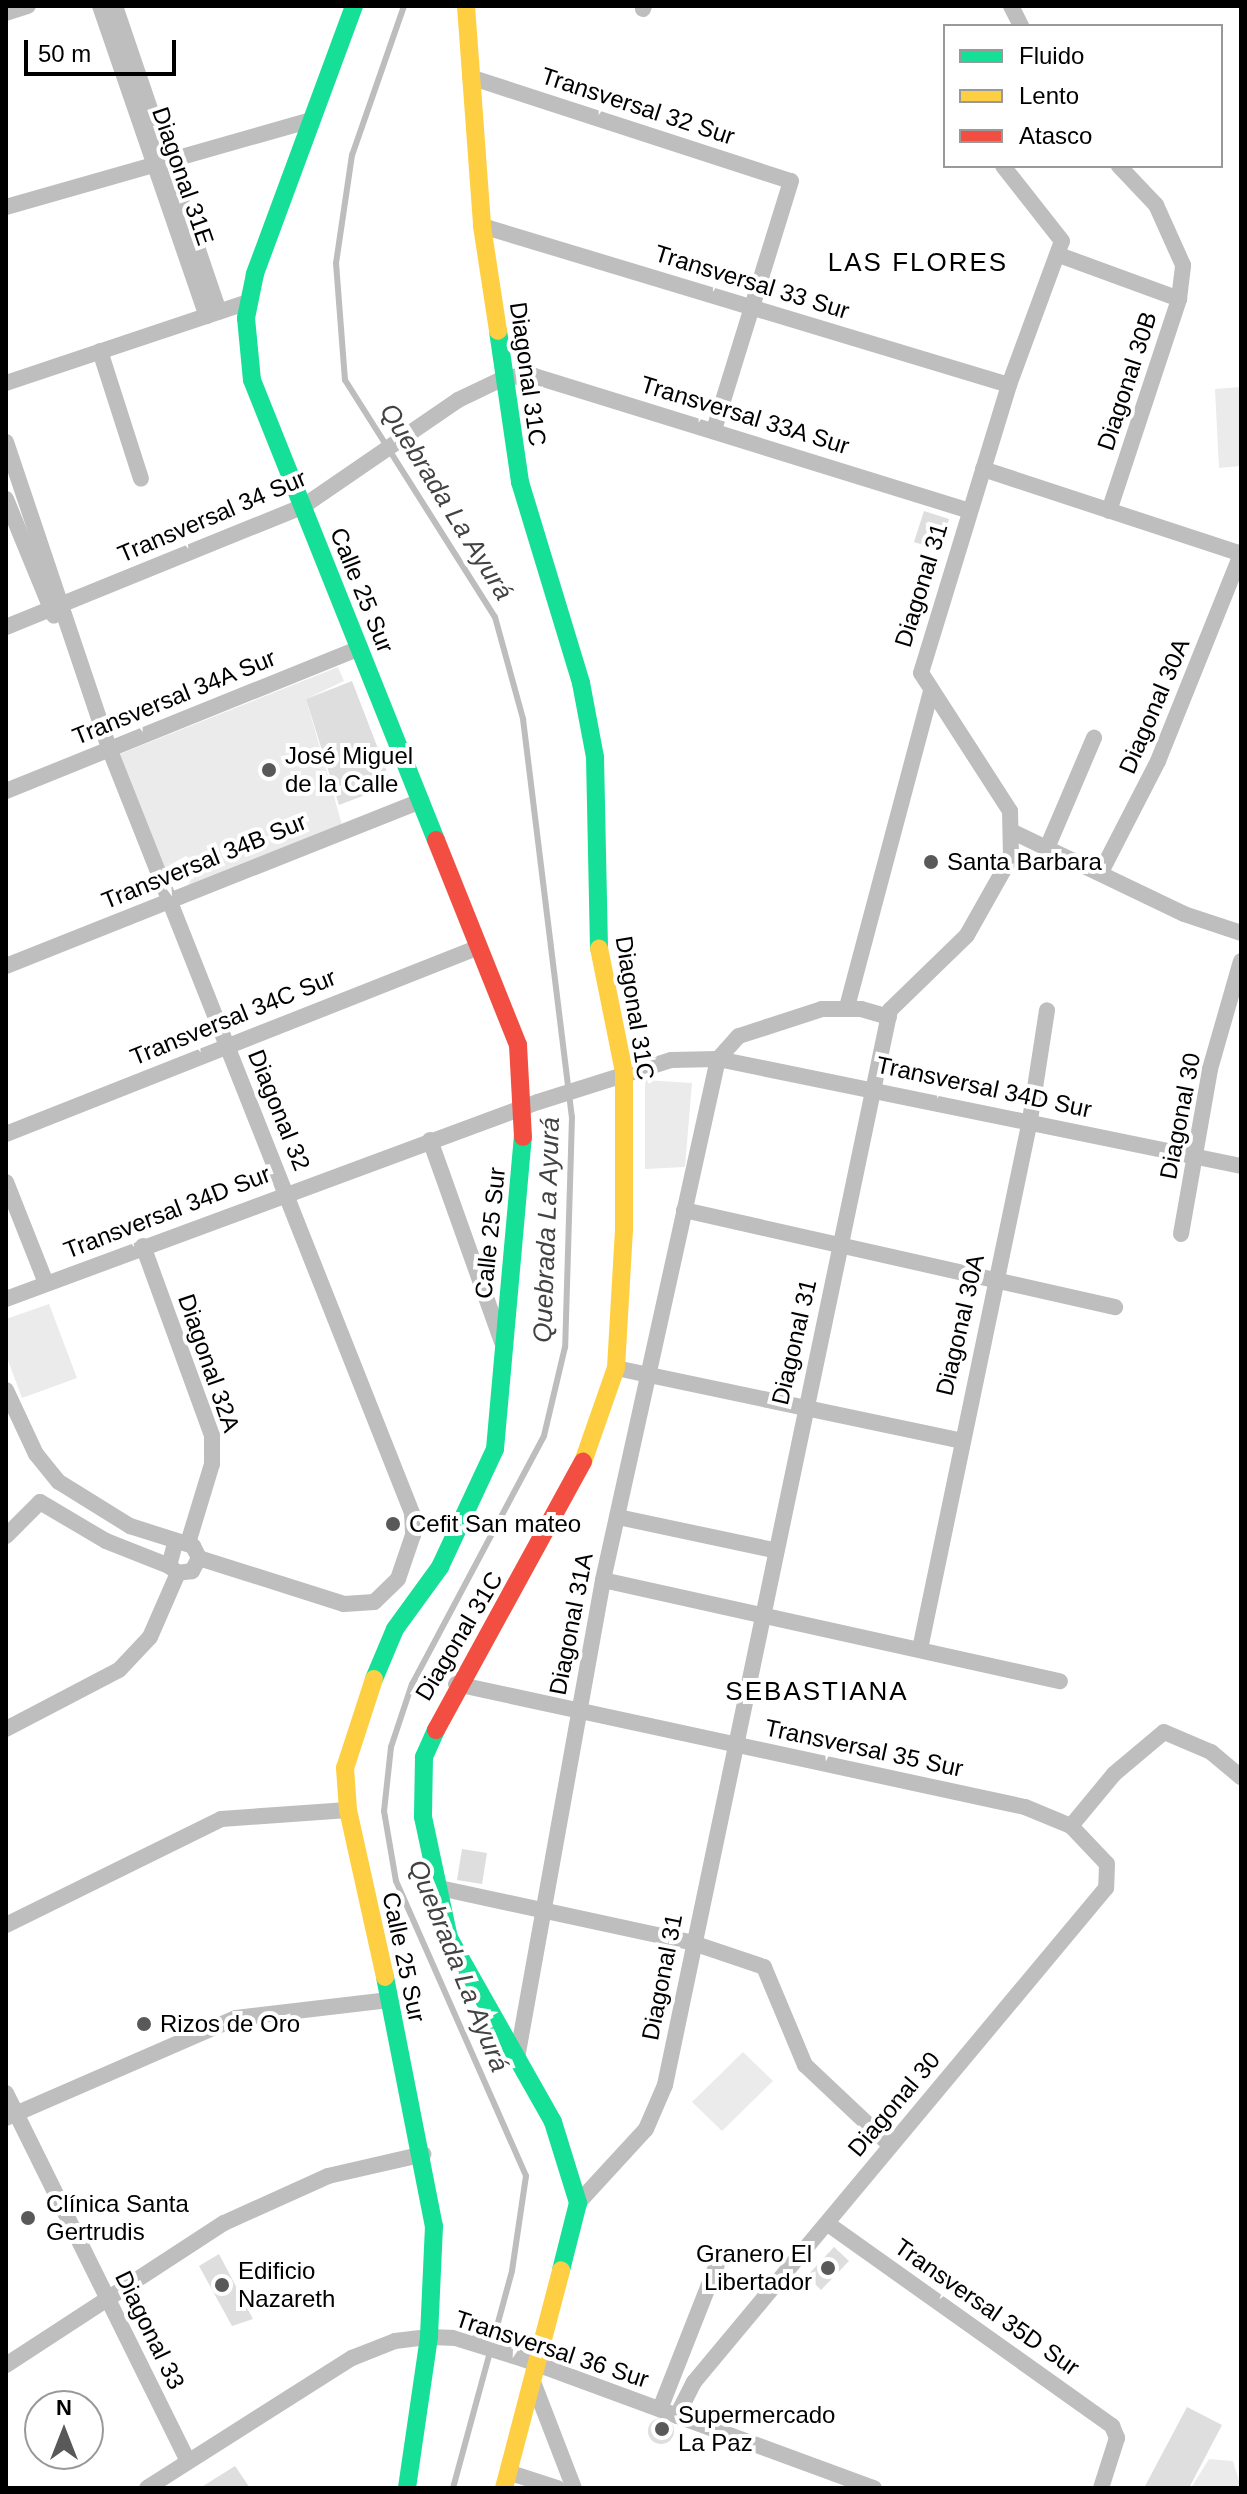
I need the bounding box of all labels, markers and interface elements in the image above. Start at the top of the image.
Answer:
scale bar [28,24,180,74]
legend [943,24,1223,168]
text: 50 m [38,40,91,67]
text: Fluido [1019,42,1084,69]
street label: Transversal 32 Sur [538,61,738,151]
text: Lento [1019,82,1079,109]
street label: Diagonal 31E [146,103,220,249]
text: Atasco [1019,122,1092,149]
street label: Transversal 33 Sur [651,239,853,325]
district label: LAS FLORES [828,247,1008,279]
street label: Diagonal 31C [504,300,552,448]
street label: Diagonal 30B [1091,308,1163,454]
street label: Transversal 33A Sur [637,369,853,461]
water label: Quebrada La Ayurá [373,398,519,606]
street label: Transversal 34 Sur [113,463,311,569]
street label: Diagonal 31 [889,520,953,650]
street label: Calle 25 Sur [324,523,400,657]
street label: Diagonal 30A [1113,634,1195,778]
street label: Transversal 34A Sur [68,643,280,751]
place label: José Miguel de la Calle [285,742,413,798]
marker: José Miguel de la Calle [260,761,278,779]
street label: Transversal 34B Sur [98,807,310,915]
place label: Santa Barbara [947,848,1102,876]
marker: Santa Barbara [922,853,940,871]
street label: Diagonal 31C [609,934,661,1082]
street label: Transversal 34C Sur [126,963,340,1071]
street label: Diagonal 32 [242,1045,316,1175]
street label: Transversal 34D Sur [874,1050,1094,1124]
street label: Diagonal 30 [1154,1050,1206,1182]
water label: Quebrada La Ayurá [527,1116,567,1344]
street label: Transversal 34D Sur [60,1159,274,1265]
street label: Calle 25 Sur [469,1166,511,1300]
street label: Diagonal 30A [930,1252,990,1398]
street label: Diagonal 31 [766,1276,822,1408]
street label: Diagonal 32A [172,1290,246,1436]
place label: Cefit San mateo [409,1510,581,1538]
marker: Cefit San mateo [384,1515,402,1533]
street label: Diagonal 31A [543,1551,599,1697]
street label: Diagonal 31C [409,1566,509,1706]
district label: SEBASTIANA [725,1676,909,1708]
street label: Transversal 35 Sur [762,1713,966,1783]
water label: Quebrada La Ayurá [401,1855,515,2077]
street label: Calle 25 Sur [376,1889,432,2025]
street label: Diagonal 31 [636,1911,688,2043]
place label: Rizos de Oro [160,2010,300,2038]
marker: Rizos de Oro [135,2015,153,2033]
street label: Diagonal 30 [842,2046,946,2162]
place label: Clínica Santa Gertrudis [46,2190,189,2246]
marker: Clínica Santa Gertrudis [17,2207,39,2229]
street label: Transversal 35D Sur [889,2232,1085,2382]
place label: Granero El Libertador [696,2240,812,2296]
place label: Edificio Nazareth [238,2257,335,2313]
marker: Granero El Libertador [819,2259,837,2277]
street label: Diagonal 33 [109,2266,191,2394]
marker: Edificio Nazareth [213,2276,231,2294]
street label: Transversal 36 Sur [452,2304,652,2394]
north arrow [24,2390,104,2470]
text: N [56,2395,72,2420]
place label: Supermercado La Paz [678,2401,835,2457]
marker: Supermercado La Paz [653,2420,671,2438]

